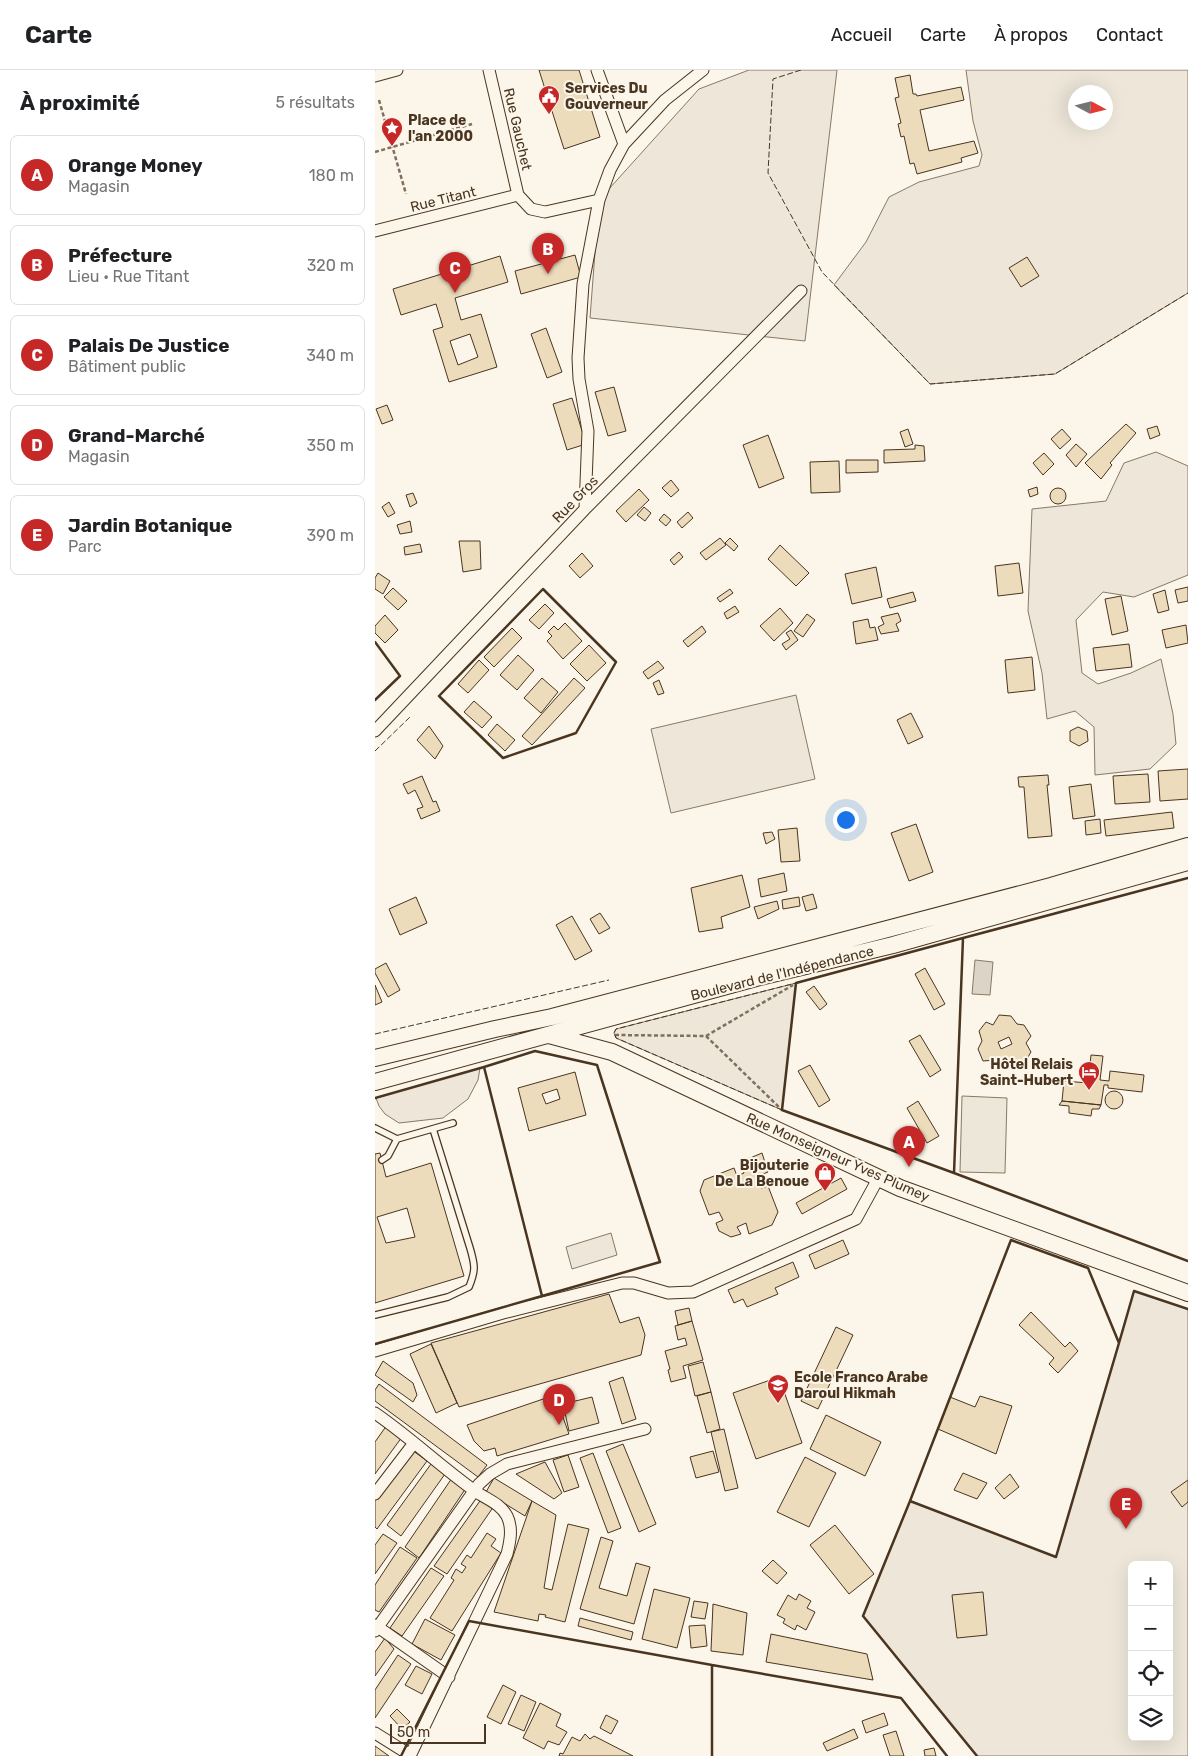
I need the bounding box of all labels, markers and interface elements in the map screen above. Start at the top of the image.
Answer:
text: Carte [25,21,92,49]
text: Accueil [831,24,892,46]
text: Carte [920,24,966,46]
text: À propos [994,24,1068,46]
text: Contact [1096,24,1163,46]
place label: Services Du Gouverneur [565,80,649,113]
public building icon: Services Du Gouverneur [537,84,561,115]
north arrow [1068,85,1113,130]
street label: Rue Gauchet [500,86,535,172]
text: À proximité [20,90,140,115]
text: 5 résultats [276,93,355,112]
place label: Place de l'an 2000 [408,112,473,145]
place icon: Place de l'an 2000 [380,116,404,147]
text: Orange Money [68,154,203,177]
text: A [31,166,43,185]
text: 180 m [309,166,354,185]
text: Magasin [68,177,130,196]
street label: Rue Titant [409,183,478,216]
pin: B [532,233,564,274]
text: Préfecture [68,244,172,267]
pin: C [439,252,471,293]
text: B [31,256,43,275]
text: 320 m [307,256,354,275]
text: Lieu · Rue Titant [68,267,189,286]
text: Palais De Justice [68,334,230,357]
text: C [31,346,43,365]
text: 340 m [306,346,354,365]
text: Bâtiment public [68,357,186,376]
text: Grand-Marché [68,424,205,447]
text: D [31,436,43,455]
text: 350 m [307,436,354,455]
text: Magasin [68,447,130,466]
street label: Rue Gros [549,472,602,526]
text: Jardin Botanique [68,514,232,537]
text: E [32,526,42,545]
text: 390 m [307,526,354,545]
text: Parc [68,537,102,556]
your location [833,807,859,833]
street label: Boulevard de l'Indépendance [689,942,876,1005]
place label: Hôtel Relais Saint-Hubert [980,1056,1073,1089]
hotel icon: Hôtel Relais Saint-Hubert [1077,1060,1101,1091]
street label: Rue Monseigneur Yves Plumey [744,1109,932,1206]
pin: A [893,1126,925,1167]
place label: Bijouterie De La Benoue [715,1157,809,1190]
shop icon: Bijouterie De La Benoue [813,1161,837,1192]
place label: Ecole Franco Arabe Daroul Hikmah [794,1369,928,1402]
school or university icon: Ecole Franco Arabe Daroul Hikmah [766,1373,790,1404]
pin: D [543,1384,575,1425]
pin: E [1110,1488,1142,1529]
map controls [1128,1561,1173,1741]
button: + [1128,1561,1173,1606]
button: − [1128,1606,1173,1651]
button: locate [1128,1651,1173,1696]
button: layers [1128,1696,1173,1741]
scale bar [390,1721,486,1744]
text: 50 m [397,1724,430,1741]

